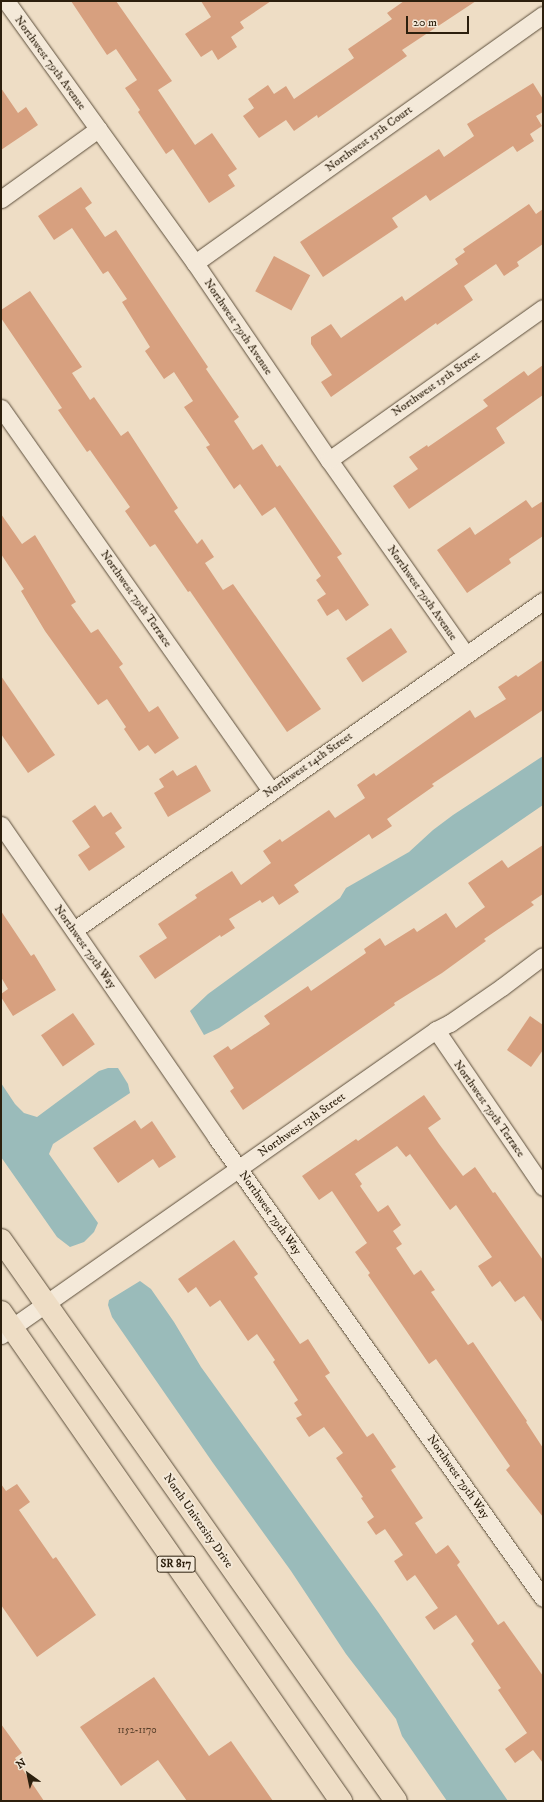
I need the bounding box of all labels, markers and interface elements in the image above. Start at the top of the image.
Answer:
scale bar [408,8,471,34]
street label: Northwest 79th Avenue [11,13,89,113]
text: 20 m [413,15,437,30]
street label: Northwest 15th Court [323,103,415,175]
street label: Northwest 79th Avenue [201,276,275,378]
street label: Northwest 15th Street [389,348,483,420]
street label: Northwest 79th Avenue [384,543,460,643]
street label: Northwest 79th Terrace [97,548,175,650]
street label: Northwest 14th Street [261,729,355,801]
street label: Northwest 79th Way [51,902,119,992]
street label: Northwest 79th Terrace [450,1058,528,1160]
street label: Northwest 13th Street [256,1090,348,1160]
street label: Northwest 79th Way [236,1168,304,1258]
street label: Northwest 79th Way [424,1432,492,1522]
street label: North University Drive [160,1471,236,1571]
road number: SR 817 [156,1555,196,1573]
house number: 1152-1170 [117,1725,157,1737]
north arrow [8,1754,48,1794]
text: N [14,1756,29,1772]

